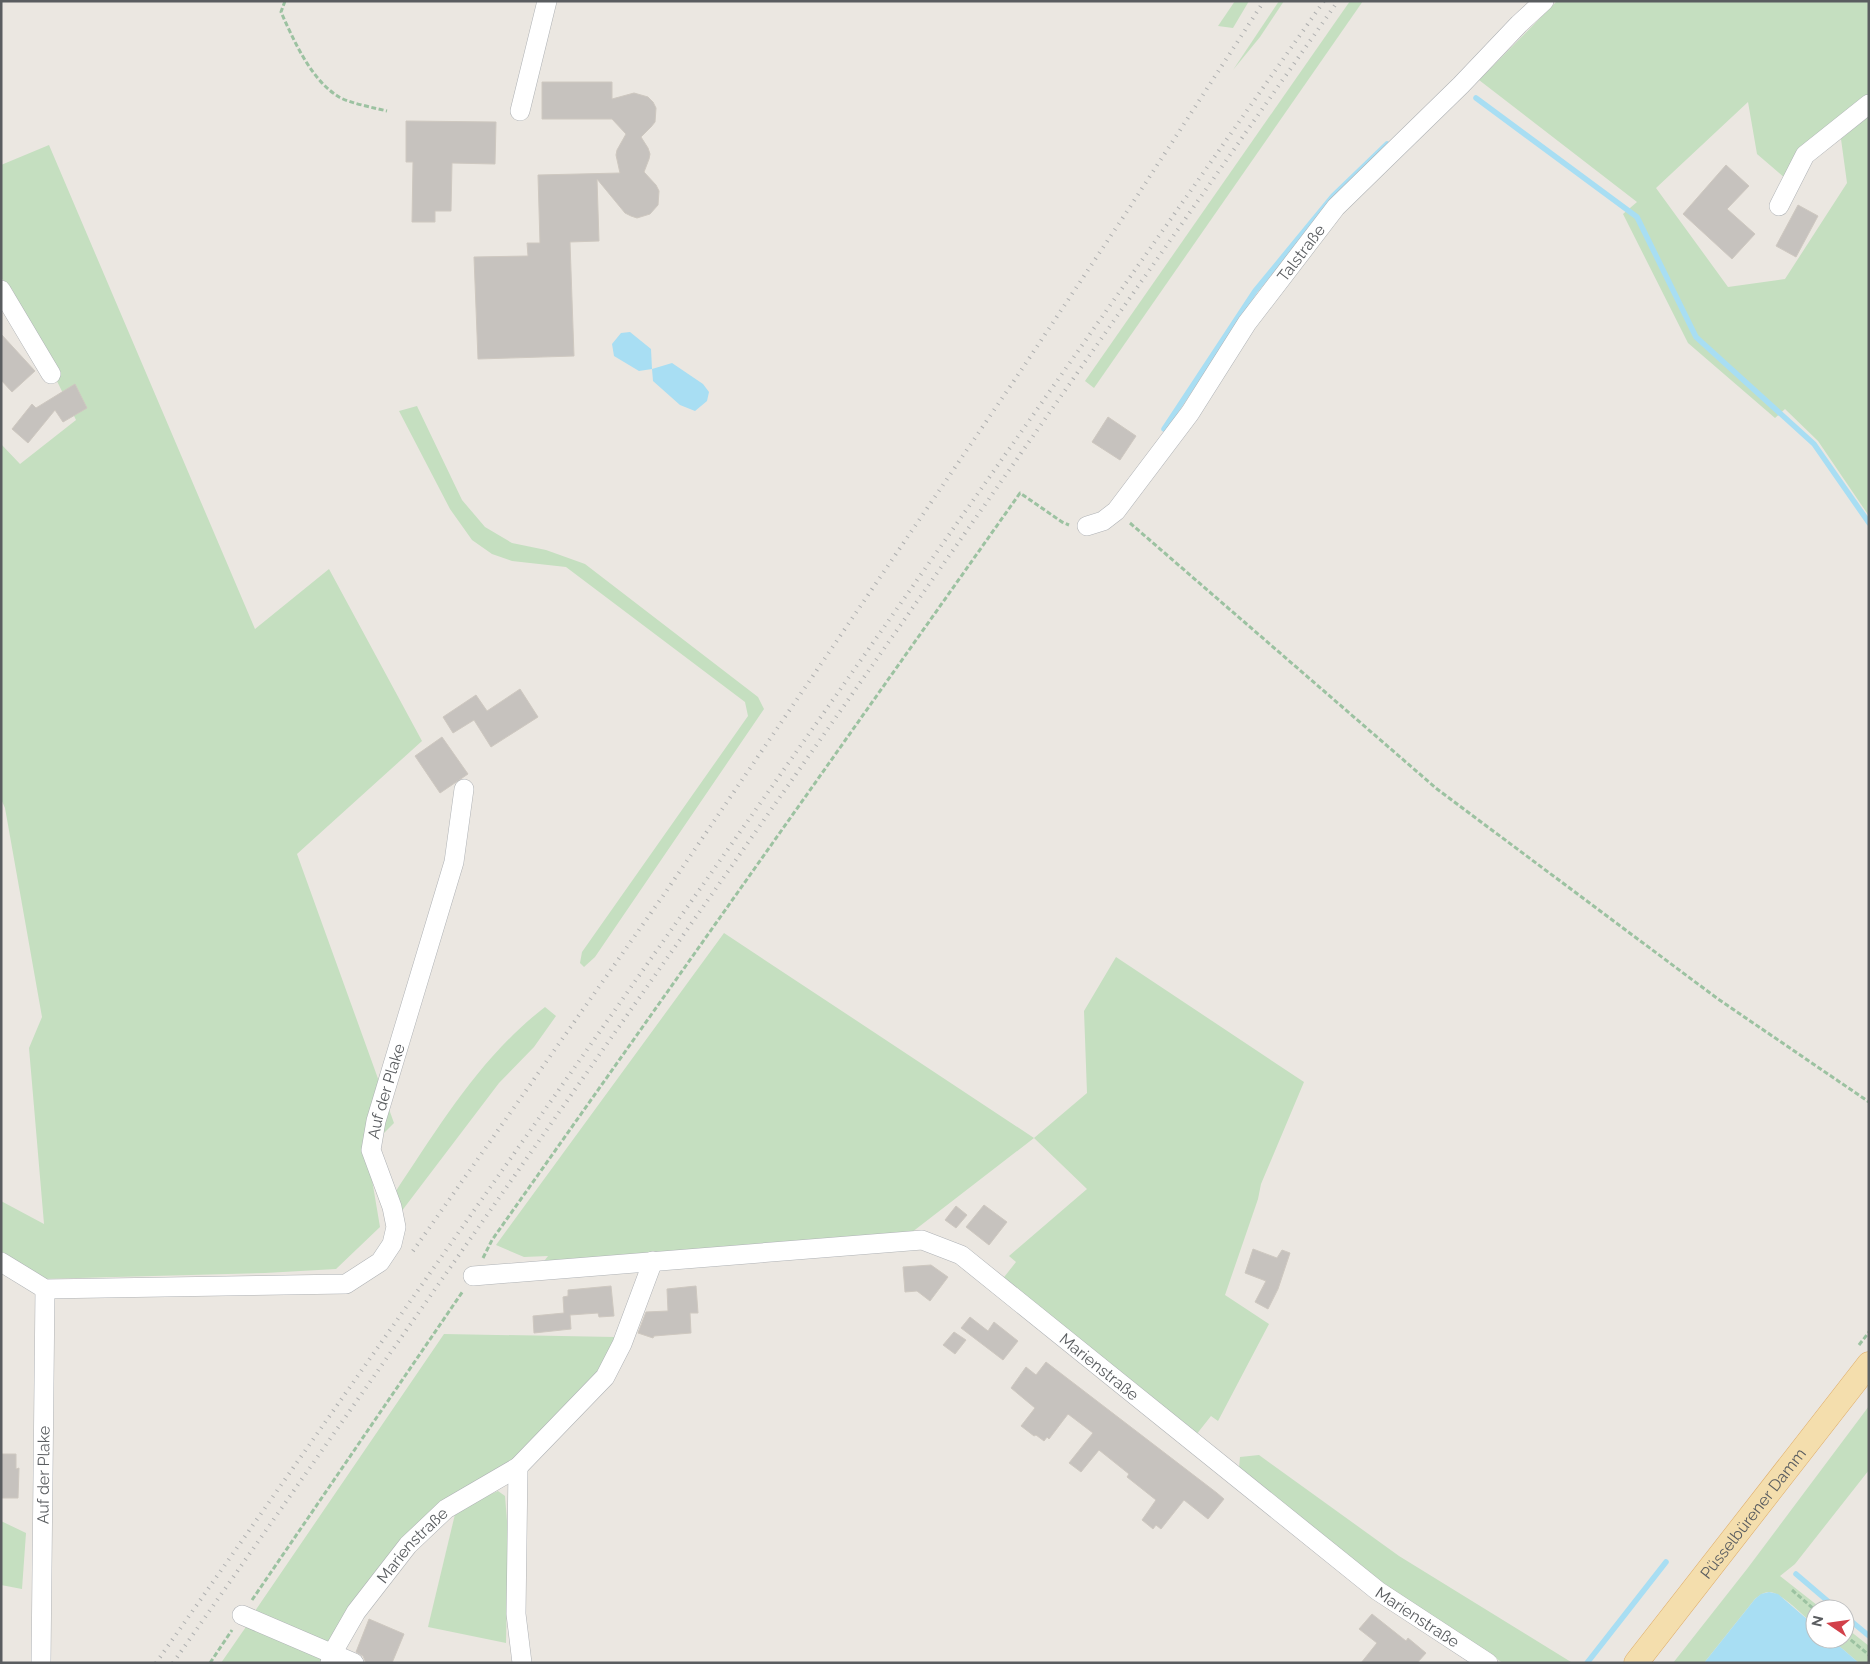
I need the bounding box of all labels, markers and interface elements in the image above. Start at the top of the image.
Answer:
street label: Talstraße [1273,220,1329,285]
street label: Auf der Plake [364,1041,408,1140]
street label: Marienstraße [1056,1329,1143,1404]
street label: Auf der Plake [33,1426,53,1524]
street label: Püsselbürener Damm [1696,1444,1810,1582]
street label: Marienstraße [373,1503,451,1587]
street label: Marienstraße [1372,1583,1463,1651]
north arrow [1805,1599,1855,1649]
text: N [1808,1614,1826,1628]

